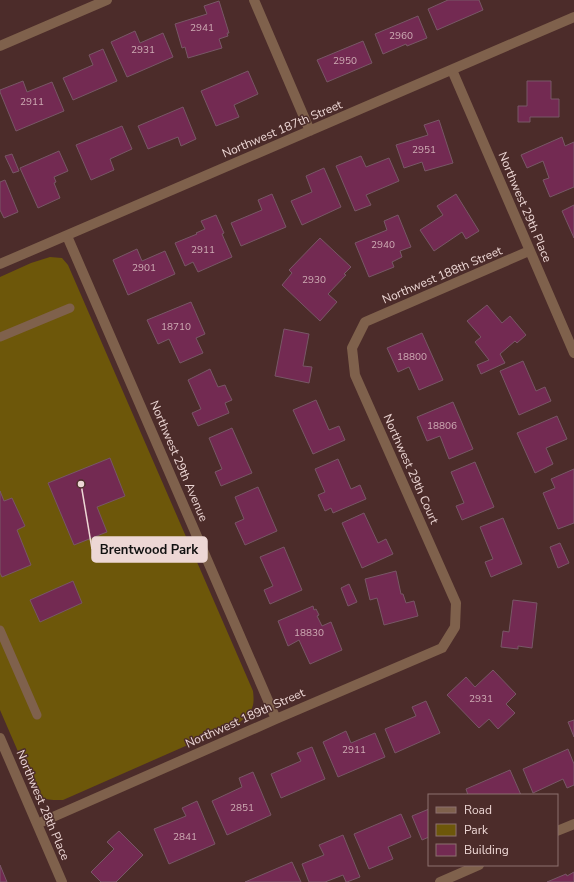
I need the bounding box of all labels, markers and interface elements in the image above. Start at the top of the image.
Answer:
house number: 2941 [190,21,214,35]
house number: 2960 [389,29,413,43]
house number: 2931 [131,43,155,57]
house number: 2950 [333,54,357,68]
house number: 2911 [20,95,44,109]
street label: Northwest 187th Street [220,96,345,162]
house number: 2951 [412,143,436,157]
street label: Northwest 29th Place [495,149,555,265]
house number: 2940 [371,238,395,252]
street label: Northwest 188th Street [380,242,505,308]
house number: 2911 [191,243,215,257]
house number: 2901 [132,261,156,275]
house number: 2930 [302,273,326,287]
house number: 18710 [161,320,191,334]
house number: 18800 [397,350,427,364]
street label: Northwest 29th Avenue [146,398,212,524]
street label: Northwest 29th Court [380,411,443,527]
house number: 18806 [427,419,457,433]
callout: Brentwood Park [92,537,207,562]
text: Brentwood Park [100,541,199,559]
house number: 18830 [294,626,324,640]
street label: Northwest 189th Street [183,684,308,752]
house number: 2931 [469,692,493,706]
house number: 2911 [342,743,366,757]
street label: Northwest 28th Place [13,747,73,863]
legend [428,794,558,866]
house number: 2851 [230,801,254,815]
text: Road [464,802,492,818]
text: Park [464,822,489,838]
house number: 2841 [173,830,197,844]
text: Building [464,842,509,858]

